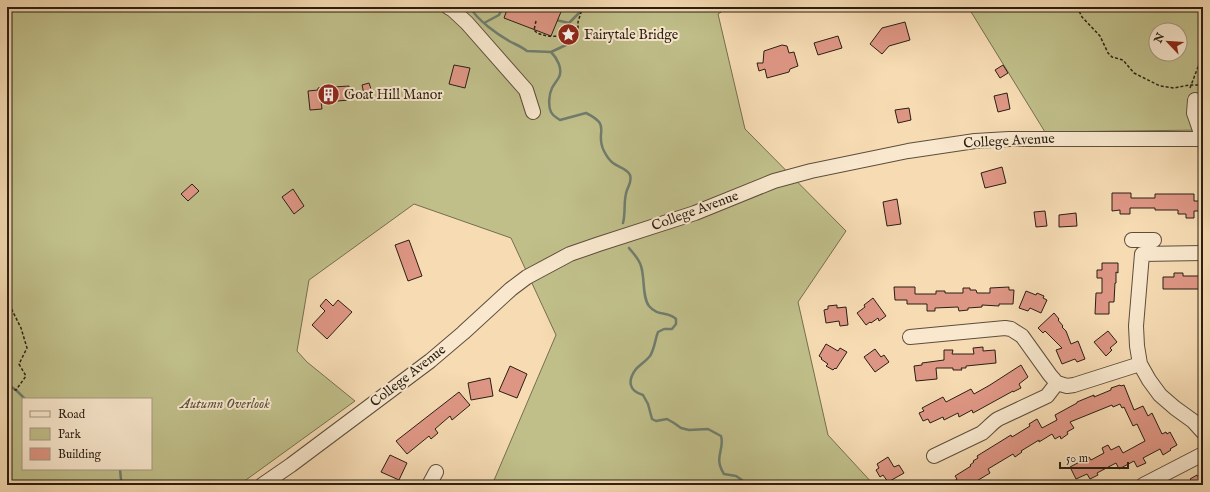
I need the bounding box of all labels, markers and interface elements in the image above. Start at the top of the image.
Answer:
place icon: Fairytale Bridge [556,22,582,48]
north arrow [1148,22,1188,62]
place label: Fairytale Bridge [584,26,679,44]
text: N [1151,30,1168,46]
building icon: Goat Hill Manor [316,82,342,108]
place label: Goat Hill Manor [344,86,442,104]
street label: College Avenue [963,130,1056,152]
street label: College Avenue [649,187,742,235]
street label: College Avenue [366,340,450,411]
park label: Autumn Overlook [178,395,270,413]
legend [22,398,152,470]
text: Road [58,407,86,422]
text: Park [58,427,81,442]
scale bar [1060,444,1128,470]
text: Building [58,447,102,462]
text: 50 m [1066,451,1088,466]

